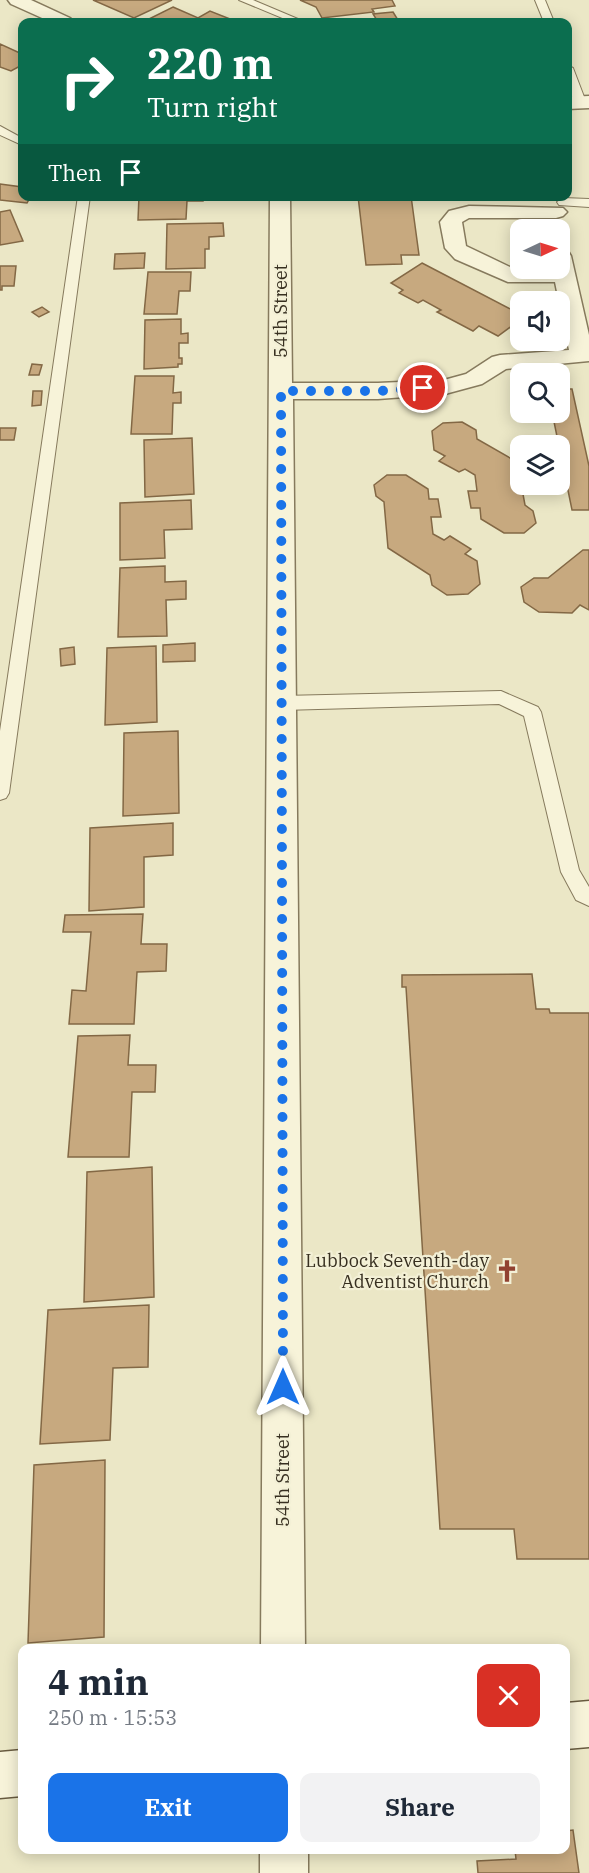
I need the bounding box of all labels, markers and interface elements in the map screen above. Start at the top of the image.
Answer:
text: 220 m [147,36,273,91]
icon: right [48,42,126,120]
text: Turn right [147,89,278,124]
icon: arrive [114,156,147,189]
text: Then [48,158,102,187]
north arrow [510,219,570,279]
map controls [510,219,570,495]
street label: 54th Street [269,264,292,358]
button: sound [510,291,570,351]
pin [397,362,448,413]
button: search [510,363,570,423]
icon: arrive [406,371,439,404]
button: layers [510,435,570,495]
place label: Lubbock Seventh-day Adventist Church [305,1249,489,1293]
church icon: Lubbock Seventh-day Adventist Church [494,1258,520,1284]
position arrow [251,1355,315,1419]
street label: 54th Street [271,1433,294,1527]
text: 4 min [48,1658,149,1705]
button: close [477,1664,540,1727]
text: 250 m · 15:53 [48,1704,177,1731]
button: Exit [48,1773,288,1842]
button: Share [300,1773,540,1842]

